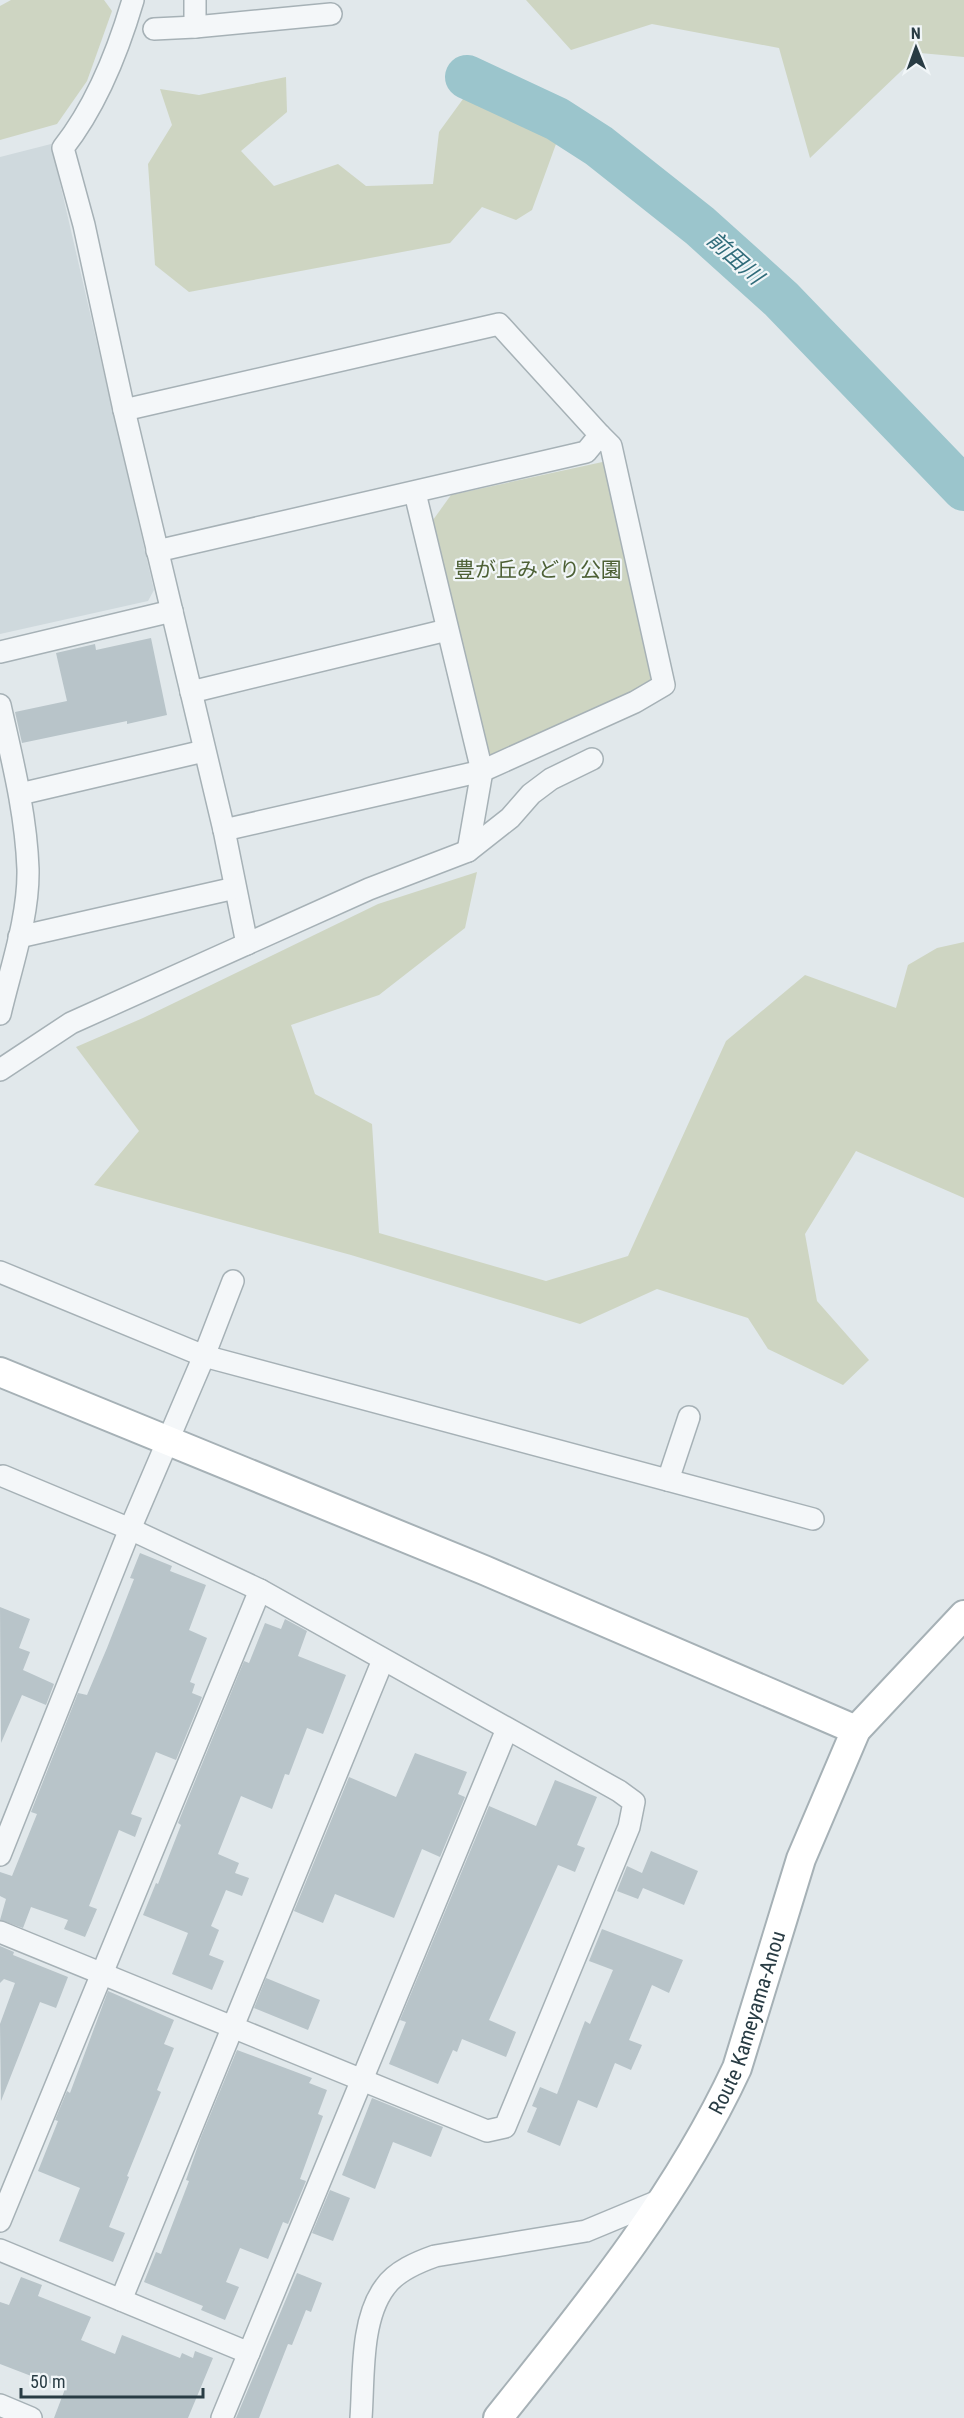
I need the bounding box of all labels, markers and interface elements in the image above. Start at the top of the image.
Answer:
north arrow [886,18,946,78]
text: N [911,24,921,43]
water label: 前田川 [702,227,769,291]
park label: 豊が丘みどり公園 [454,558,622,582]
street label: Route Kameyama-Anou [704,1928,790,2118]
scale bar [21,2361,202,2399]
text: 50 m [30,2371,65,2392]

